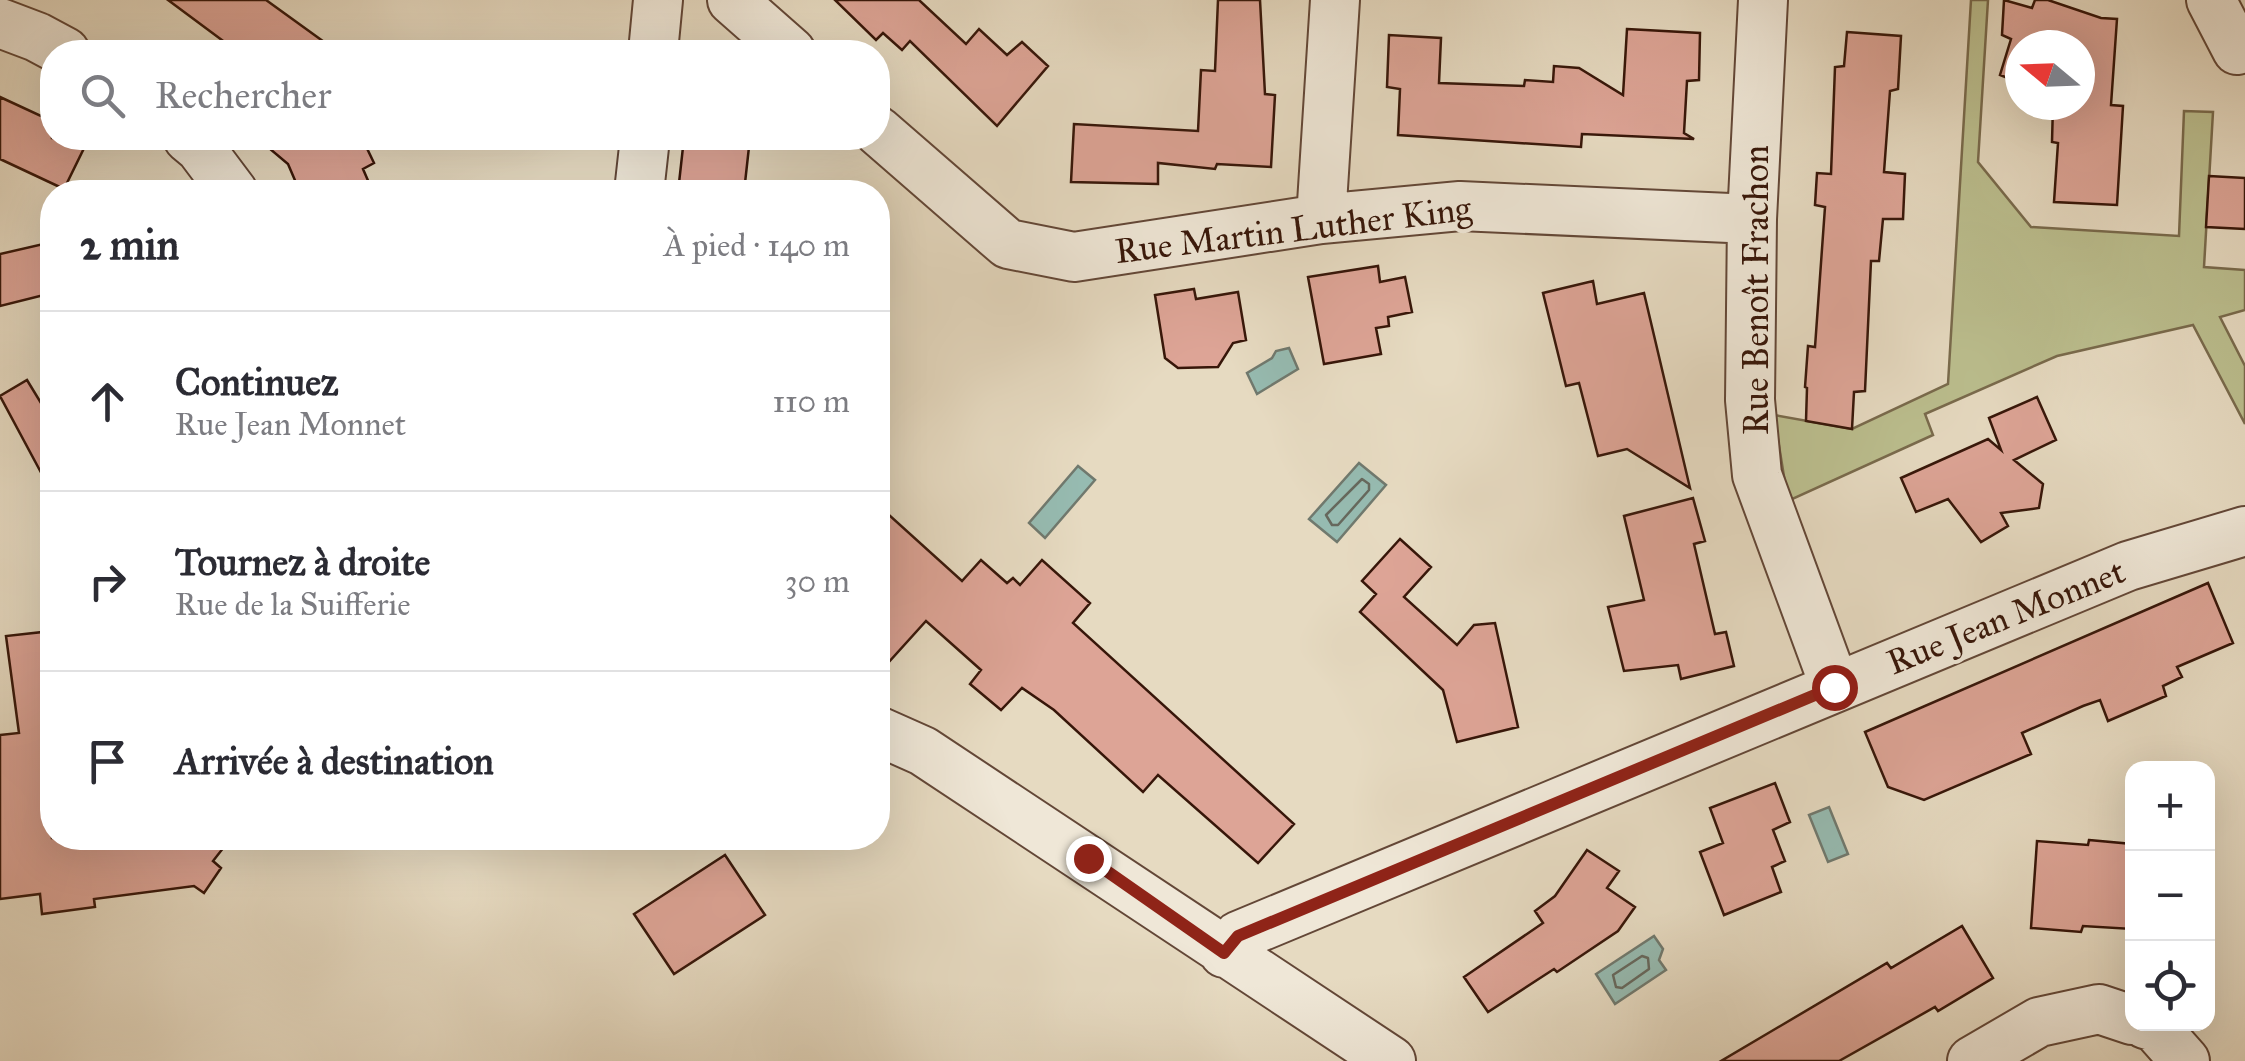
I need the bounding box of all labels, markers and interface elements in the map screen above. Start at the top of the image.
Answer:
north arrow [2005,30,2095,120]
search box [40,40,890,150]
icon: search [75,68,130,123]
text: Rechercher [155,72,331,118]
street label: Rue Benoît Frachon [1735,145,1778,435]
street label: Rue Martin Luther King [1112,187,1474,273]
text: 2 min [80,219,179,271]
text: À pied · 140 m [664,226,850,265]
text: Continuez [175,359,339,405]
icon: ahead [80,374,135,429]
text: 110 m [772,382,850,421]
text: Rue Jean Monnet [175,405,406,444]
text: Tournez à droite [175,539,430,585]
street label: Rue Jean Monnet [1881,550,2131,684]
icon: right [80,554,135,609]
text: 30 m [785,562,850,601]
text: Rue de la Suifferie [175,585,411,624]
route start [1812,665,1858,711]
icon: arrive [80,734,135,789]
text: Arrivée à destination [175,738,494,784]
map controls [2125,761,2215,1031]
button: + [2125,761,2215,851]
route end [1066,836,1112,882]
button: − [2125,851,2215,941]
button: locate [2125,941,2215,1031]

